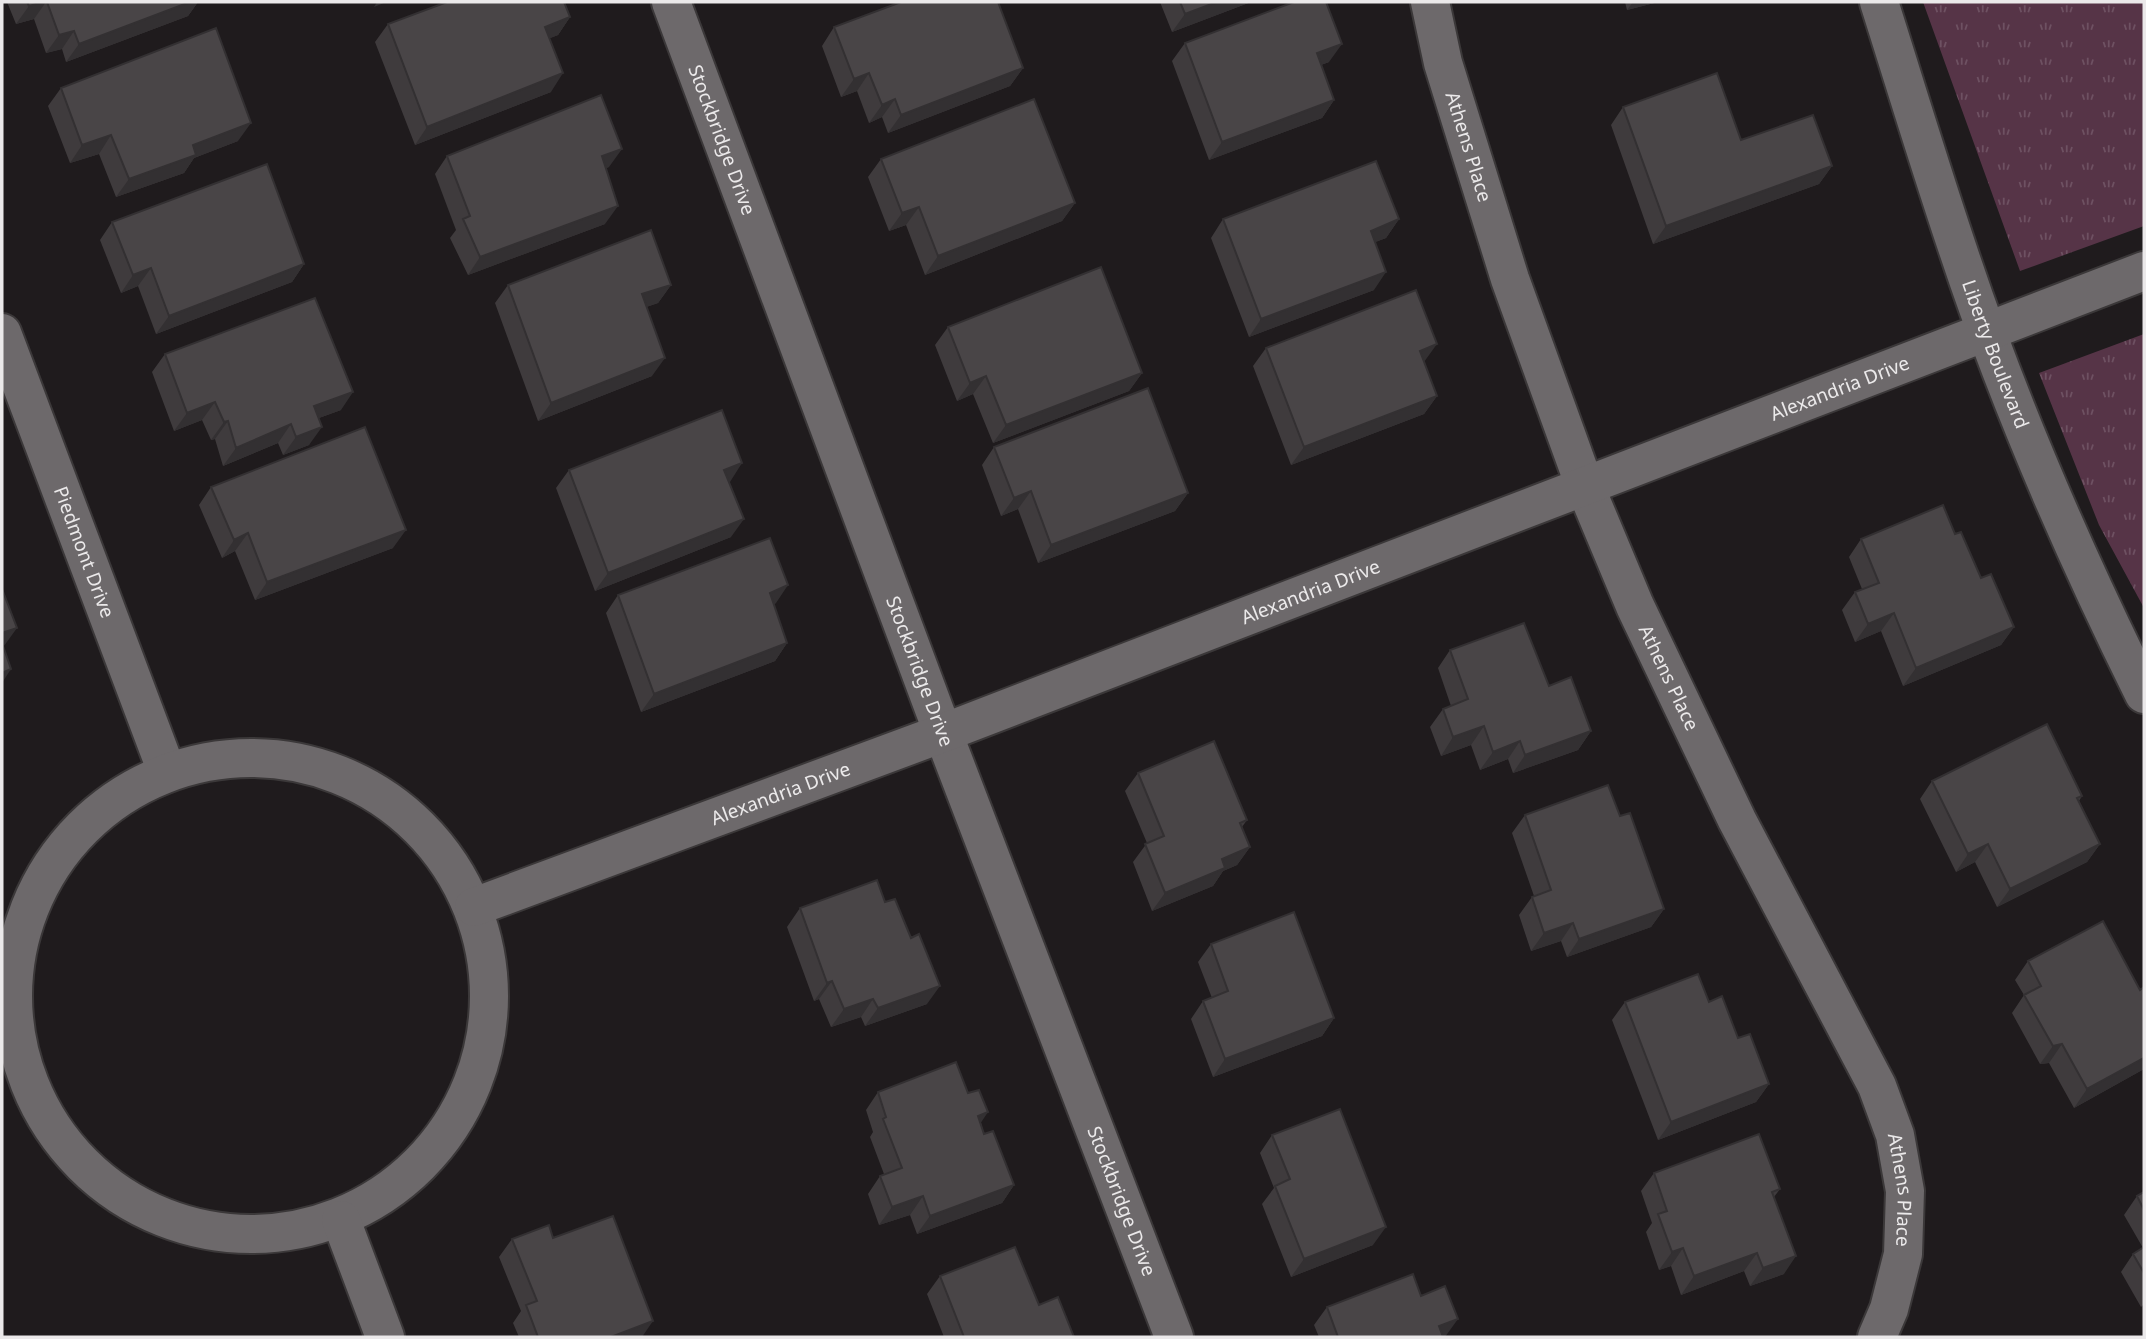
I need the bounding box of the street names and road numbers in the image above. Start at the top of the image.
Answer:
street label: Stockbridge Drive [682,61,762,219]
street label: Athens Place [1440,88,1498,205]
street label: Liberty Boulevard [1956,276,2036,432]
street label: Alexandria Drive [1766,350,1913,427]
street label: Piedmont Drive [48,483,121,622]
street label: Alexandria Drive [1237,553,1384,630]
street label: Stockbridge Drive [880,592,960,750]
street label: Athens Place [1633,620,1705,735]
street label: Alexandria Drive [707,756,854,831]
street label: Stockbridge Drive [1082,1122,1162,1280]
street label: Athens Place [1882,1131,1918,1247]

